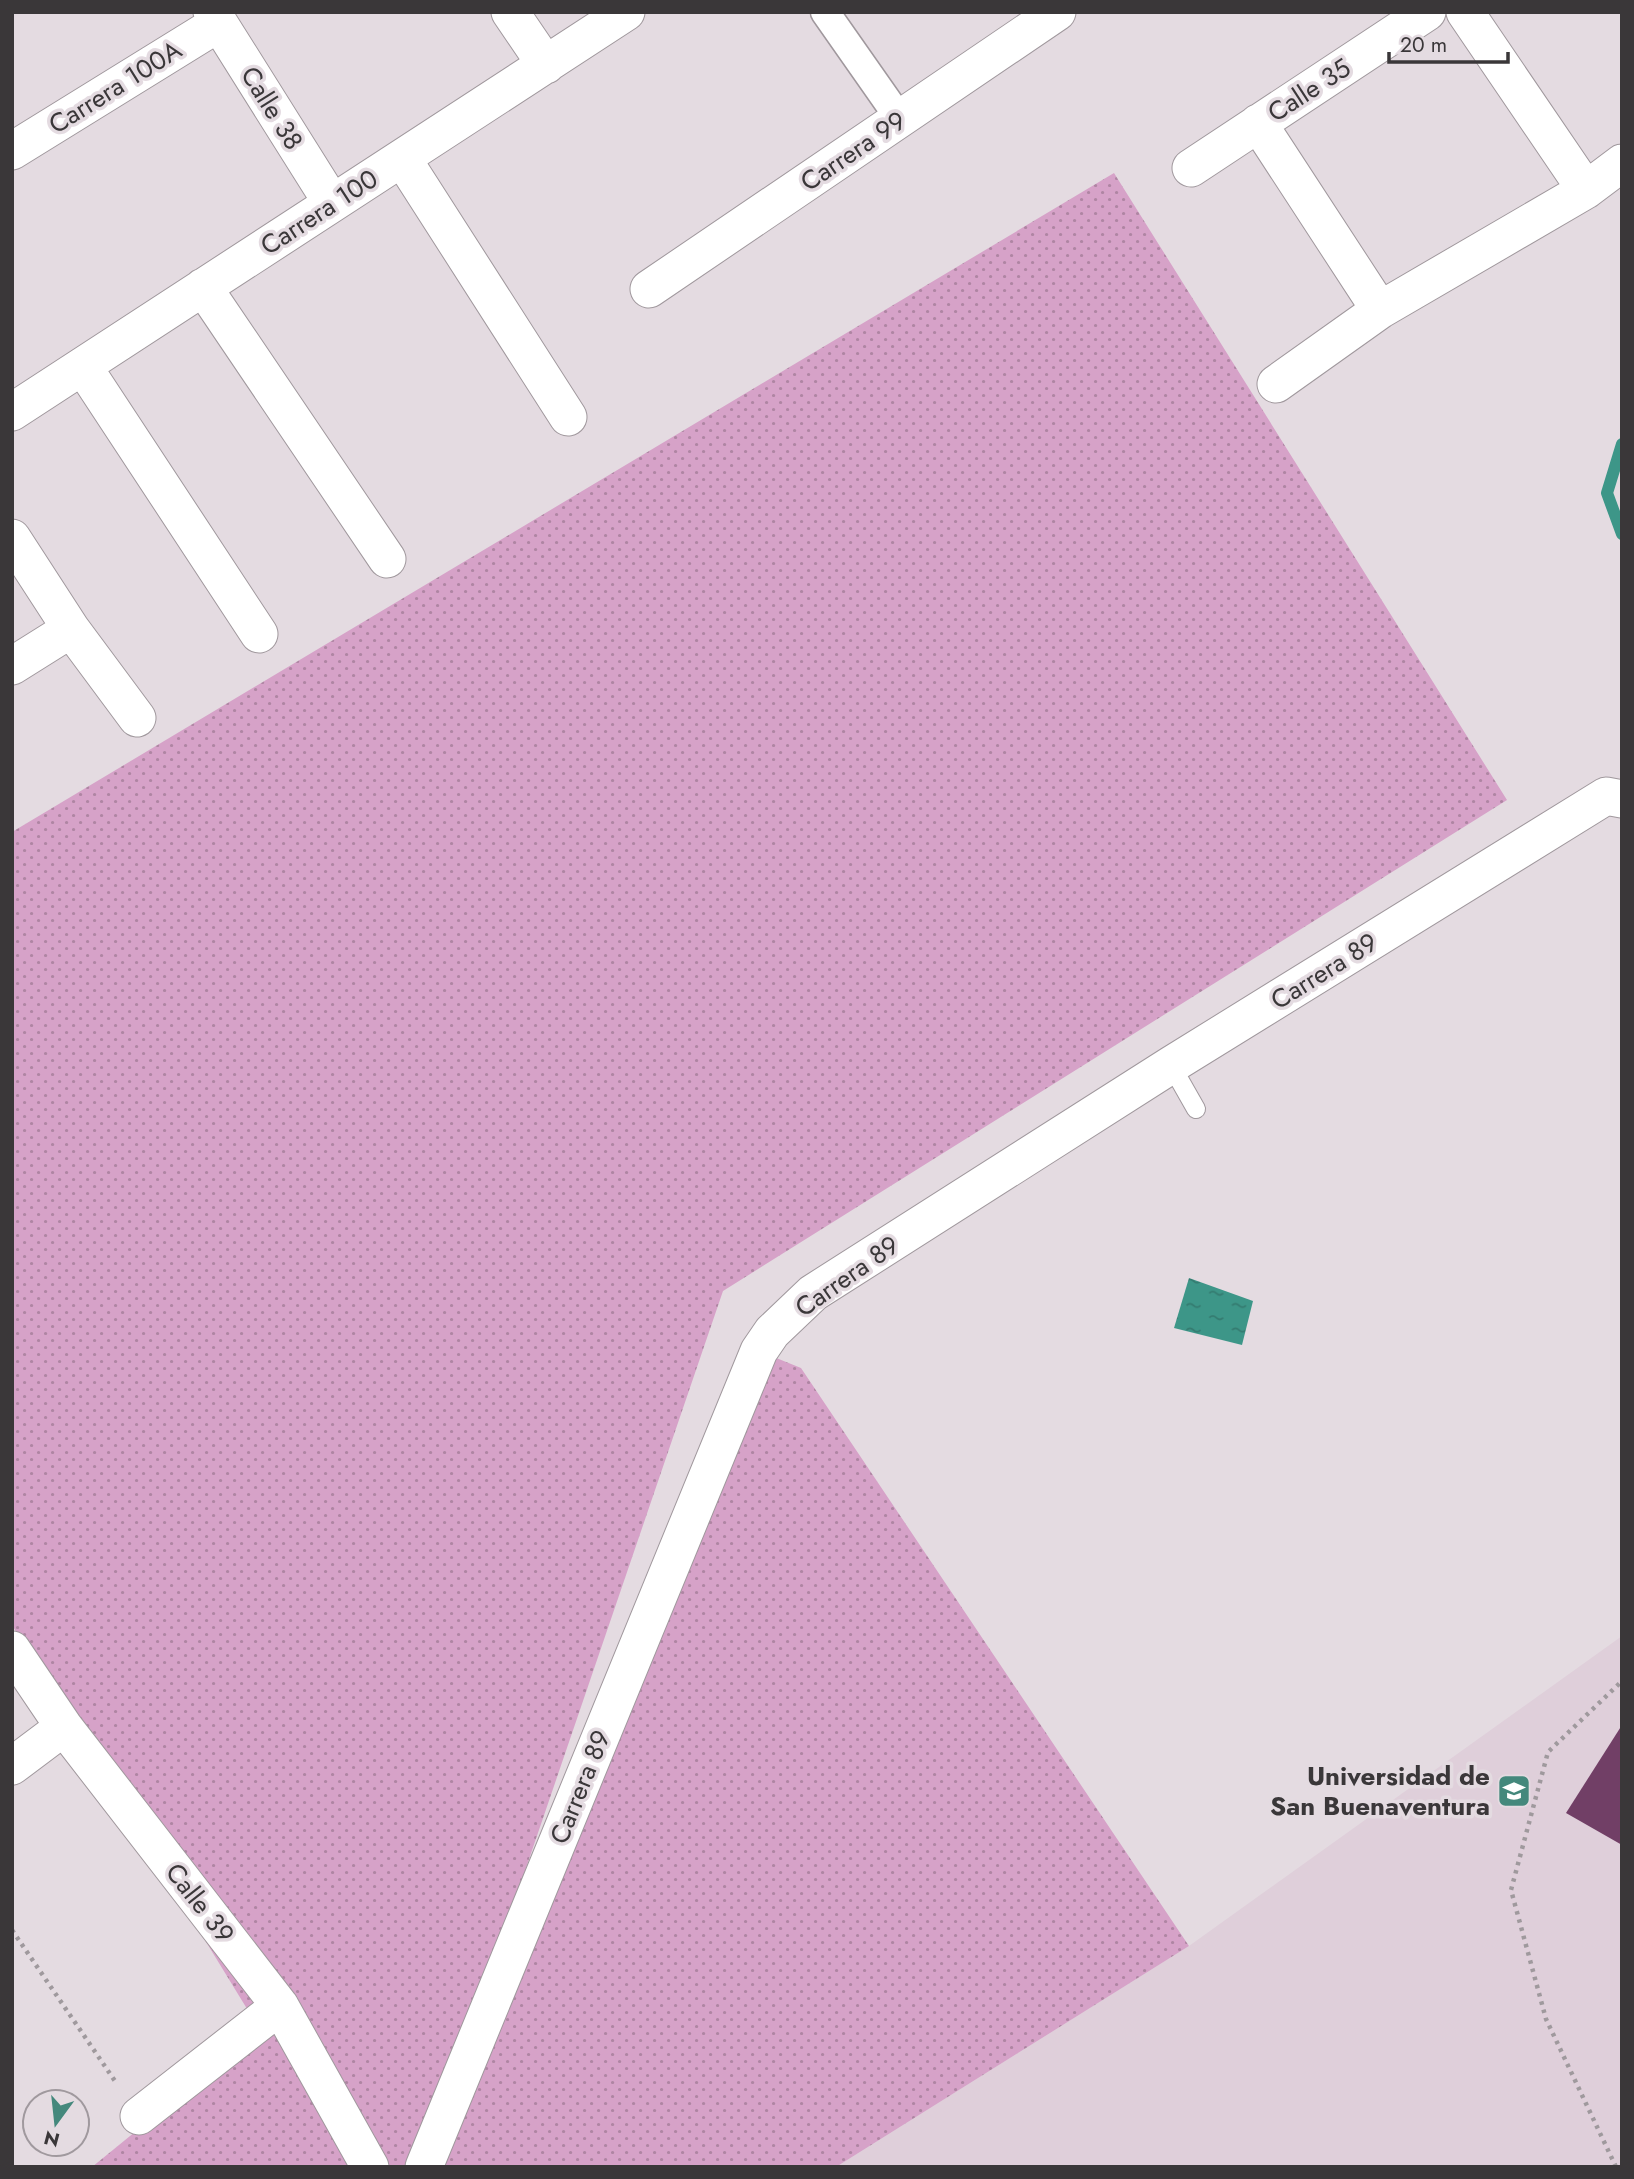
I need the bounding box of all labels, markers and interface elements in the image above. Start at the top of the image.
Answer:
scale bar [1389,21,1508,65]
text: 20 m [1400,30,1447,60]
street label: Carrera 100A [41,31,190,143]
street label: Calle 35 [1260,49,1358,131]
street label: Calle 38 [232,59,312,157]
street label: Carrera 99 [792,102,914,200]
street label: Carrera 100 [253,160,385,264]
street label: Carrera 89 [1263,923,1385,1019]
street label: Carrera 89 [787,1226,907,1326]
street label: Carrera 89 [540,1724,620,1850]
place label: Universidad de San Buenaventura [1270,1757,1490,1825]
school or university icon: Universidad de San Buenaventura [1495,1772,1533,1810]
street label: Calle 39 [157,1855,243,1951]
north arrow [21,2088,91,2158]
text: N [41,2124,63,2154]

